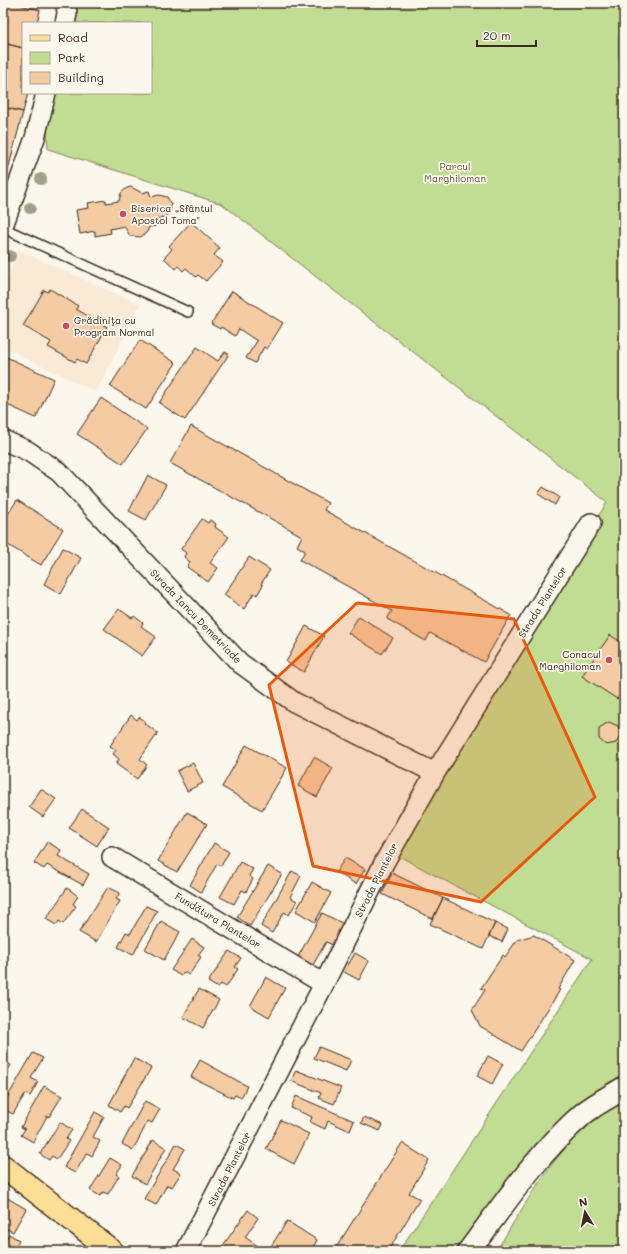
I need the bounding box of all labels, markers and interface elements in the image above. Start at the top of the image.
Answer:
legend [22,22,152,94]
scale bar [477,22,536,48]
text: 20 m [483,27,511,43]
text: Road [58,29,88,45]
text: Park [58,49,85,65]
text: Building [58,69,104,85]
park label: Parcul Marghiloman [424,159,486,185]
place label: Biserica „Sfântul Apostol Toma" [131,201,213,227]
marker: Biserica „Sfântul Apostol Toma" [118,209,128,219]
place label: Grădiniţa cu Program Normal [74,313,154,339]
marker: Grădiniţa cu Program Normal [61,321,71,331]
street label: Strada Plantelor [514,564,570,640]
street label: Strada Iancu Demetriade [147,566,245,666]
place label: Conacul Marghiloman [539,647,601,673]
marker: Conacul Marghiloman [604,655,614,665]
street label: Strada Plantelor [351,841,401,919]
street label: Fundătura Plantelor [172,889,264,951]
street label: Strada Plantelor [204,1130,254,1208]
north arrow [565,1192,605,1232]
text: N [578,1194,589,1210]

